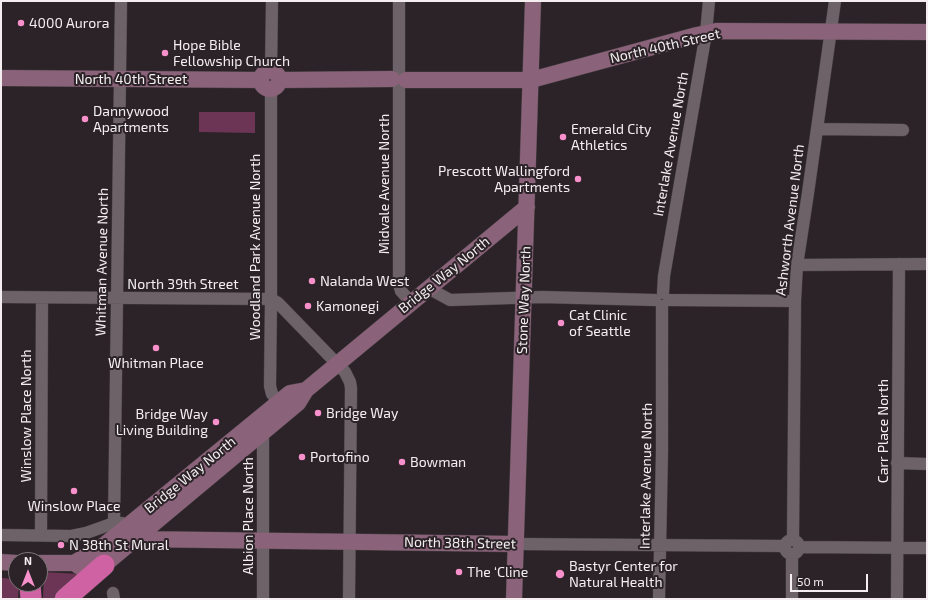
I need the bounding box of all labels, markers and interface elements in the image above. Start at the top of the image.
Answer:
place label: 4000 Aurora [29,15,109,31]
marker: 4000 Aurora [16,18,26,28]
street label: North 40th Street [608,25,722,67]
place label: Hope Bible Fellowship Church [173,37,290,70]
marker: Hope Bible Fellowship Church [160,48,170,58]
street label: Interlake Avenue North [650,70,692,218]
street label: North 40th Street [75,71,187,87]
place label: Dannywood Apartments [93,103,169,136]
marker: Dannywood Apartments [80,114,90,124]
street label: Midvale Avenue North [376,114,392,254]
place label: Emerald City Athletics [571,121,651,154]
marker: Emerald City Athletics [558,132,568,142]
street label: Ashworth Avenue North [772,143,808,297]
street label: Woodland Park Avenue North [247,154,263,340]
place label: Prescott Wallingford Apartments [438,163,570,196]
marker: Prescott Wallingford Apartments [573,174,583,184]
street label: Whitman Avenue North [92,188,112,336]
street label: Bridge Way North [395,233,493,317]
street label: Stone Way North [514,246,534,354]
place label: Nalanda West [320,273,409,289]
street label: North 39th Street [127,276,239,292]
marker: Nalanda West [307,276,317,286]
place label: Kamonegi [316,298,379,314]
marker: Kamonegi [303,301,313,311]
place label: Cat Clinic of Seattle [569,307,631,340]
marker: Cat Clinic of Seattle [556,318,566,328]
marker: Whitman Place [151,343,161,353]
street label: Winslow Place North [18,349,34,483]
place label: Whitman Place [108,355,204,371]
street label: Carr Place North [875,379,891,483]
street label: Interlake Avenue North [636,403,656,549]
place label: Bridge Way [326,405,398,421]
place label: Bridge Way Living Building [116,406,208,438]
marker: Bridge Way [313,408,323,418]
marker: Bridge Way Living Building [211,417,221,427]
street label: Bridge Way North [141,433,239,517]
place label: Portofino [310,449,370,465]
marker: Portofino [297,452,307,462]
place label: Bowman [410,454,466,470]
street label: Albion Place North [240,457,256,575]
marker: Bowman [397,457,407,467]
marker: Winslow Place [69,486,79,496]
place label: Winslow Place [27,498,121,514]
street label: North 38th Street [404,534,516,552]
place label: N 38th St Mural [69,537,169,553]
marker: N 38th St Mural [56,540,66,550]
north arrow [8,552,48,592]
text: N [24,554,32,567]
place label: Bastyr Center for Natural Health [569,558,678,590]
place label: The ‘Cline [467,564,528,580]
scale bar [792,566,870,592]
marker: The ‘Cline [454,567,464,577]
marker: Bastyr Center for Natural Health [554,568,566,580]
text: 50 m [797,574,824,588]

